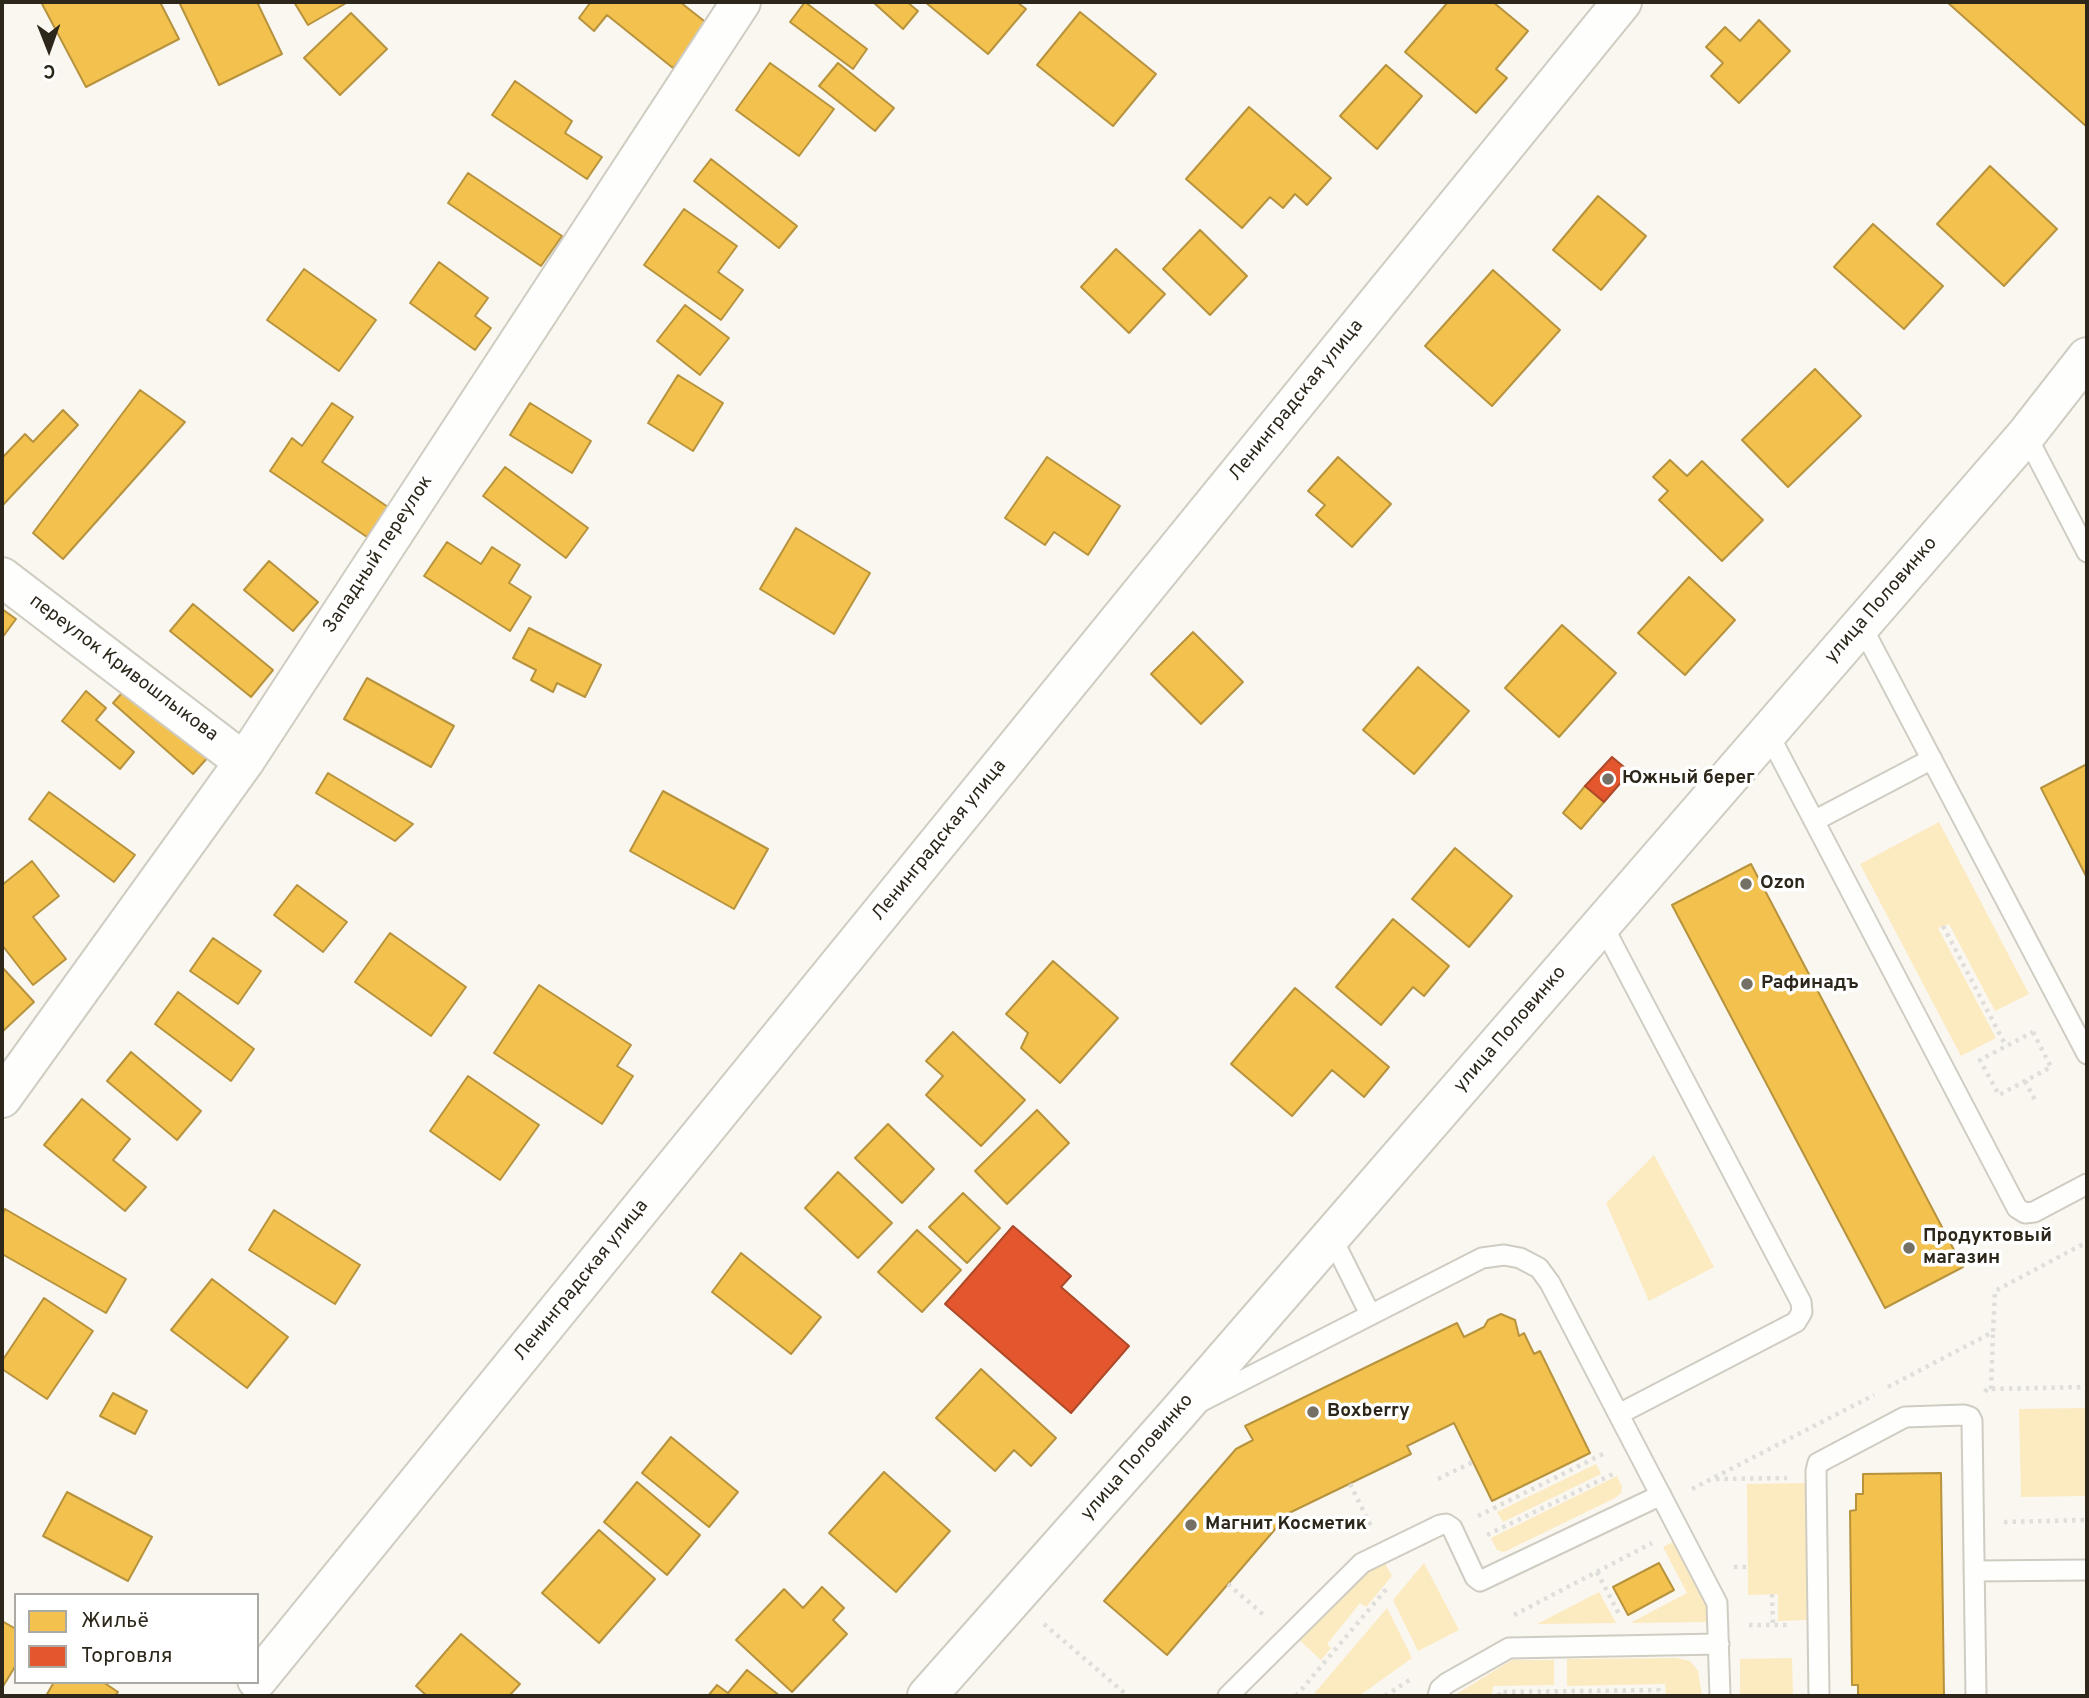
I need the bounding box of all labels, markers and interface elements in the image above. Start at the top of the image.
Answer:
north arrow [14,14,84,84]
text: С [43,58,56,82]
street label: Ленинградская улица [1225,316,1369,486]
street label: Западный переулок [319,472,439,638]
street label: улица Половинко [1821,533,1943,669]
street label: переулок Кривошлыкова [24,591,222,747]
street label: Ленинградская улица [868,756,1012,926]
place label: Южный берег [1622,768,1755,790]
marker: Южный берег [1600,771,1616,787]
place label: Ozon [1760,873,1805,895]
marker: Ozon [1738,876,1754,892]
street label: улица Половинко [1450,962,1572,1098]
place label: Рафинадъ [1761,973,1859,995]
marker: Рафинадъ [1739,976,1755,992]
street label: Ленинградская улица [510,1196,654,1366]
place label: Продуктовый магазин [1923,1226,2052,1270]
marker: Продуктовый магазин [1901,1240,1917,1256]
street label: улица Половинко [1077,1390,1199,1526]
place label: Boxberry [1327,1401,1410,1423]
marker: Boxberry [1305,1404,1321,1420]
place label: Магнит Косметик [1205,1514,1367,1536]
marker: Магнит Косметик [1183,1517,1199,1533]
legend [14,1593,259,1684]
text: Жильё [81,1608,149,1635]
text: Торговля [81,1643,172,1670]

